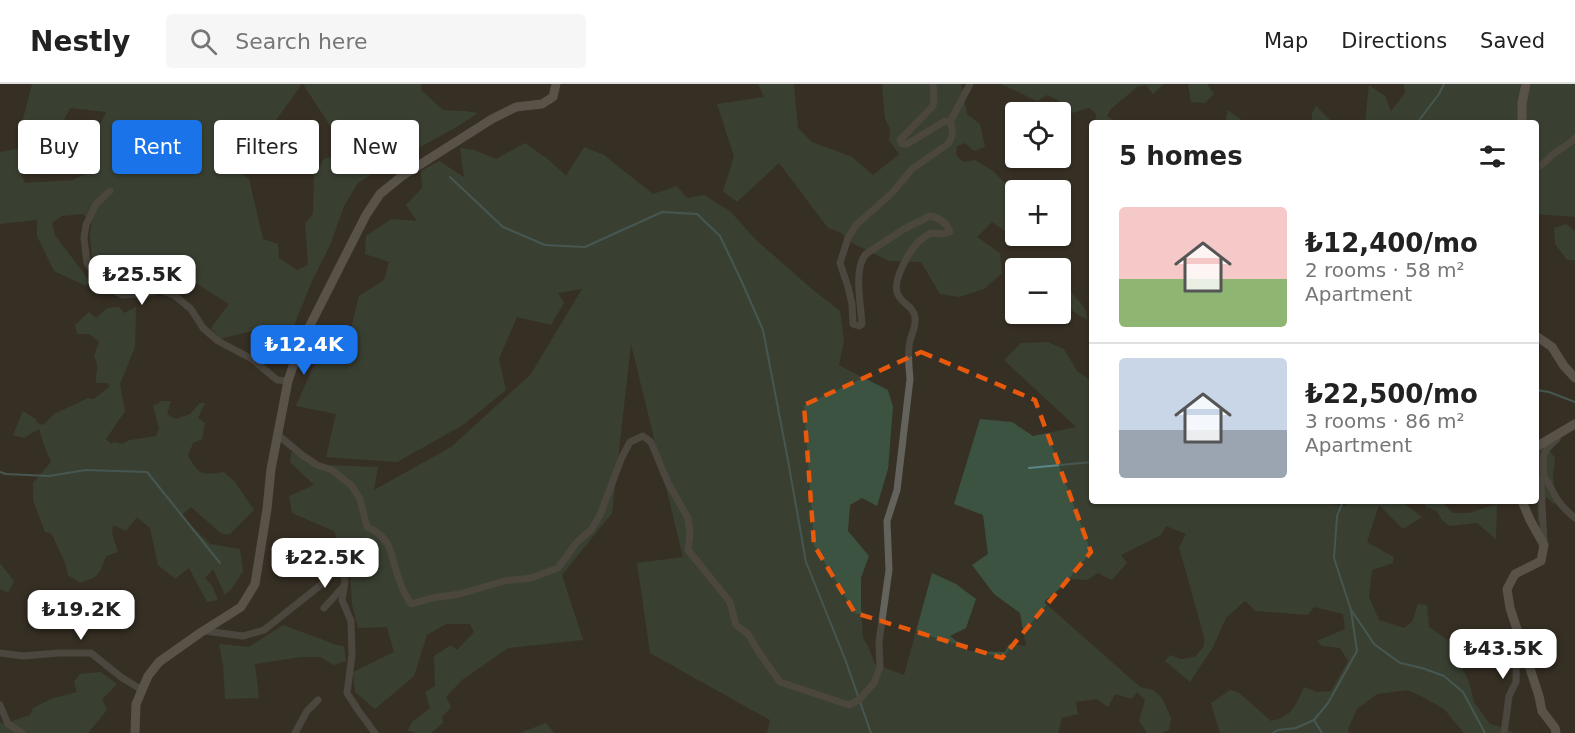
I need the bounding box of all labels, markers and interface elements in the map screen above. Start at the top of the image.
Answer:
search box [166,14,586,68]
text: Nestly [30,25,130,58]
icon: search [187,25,220,58]
text: Search here [235,29,367,54]
text: Map [1264,29,1308,53]
text: Directions [1341,29,1447,53]
text: Saved [1480,29,1545,53]
map controls [1005,102,1071,324]
button: locate [1005,102,1071,168]
chip: Buy [18,120,100,174]
chip: Rent [112,120,202,174]
chip: Filters [214,120,319,174]
chip: New [331,120,419,174]
icon: filters [1476,140,1509,173]
text: 5 homes [1119,141,1243,171]
button: + [1005,180,1071,246]
text: ₺12,400/mo [1305,228,1478,258]
icon: home [1167,231,1239,303]
pin: ₺25.5K [93,255,191,306]
button: − [1005,258,1071,324]
text: 2 rooms · 58 m² [1305,258,1465,282]
text: ₺25.5K [103,262,181,286]
text: Apartment [1305,282,1412,306]
pin: ₺12.4K [255,325,353,376]
text: ₺12.4K [265,332,343,356]
text: ₺22,500/mo [1305,379,1478,409]
icon: home [1167,382,1239,454]
text: 3 rooms · 86 m² [1305,409,1465,433]
text: Apartment [1305,433,1412,457]
pin: ₺22.5K [276,538,374,589]
text: ₺22.5K [286,545,364,569]
pin: ₺19.2K [32,590,130,641]
text: ₺19.2K [42,597,120,621]
pin: ₺43.5K [1454,629,1552,680]
text: ₺43.5K [1464,636,1542,660]

